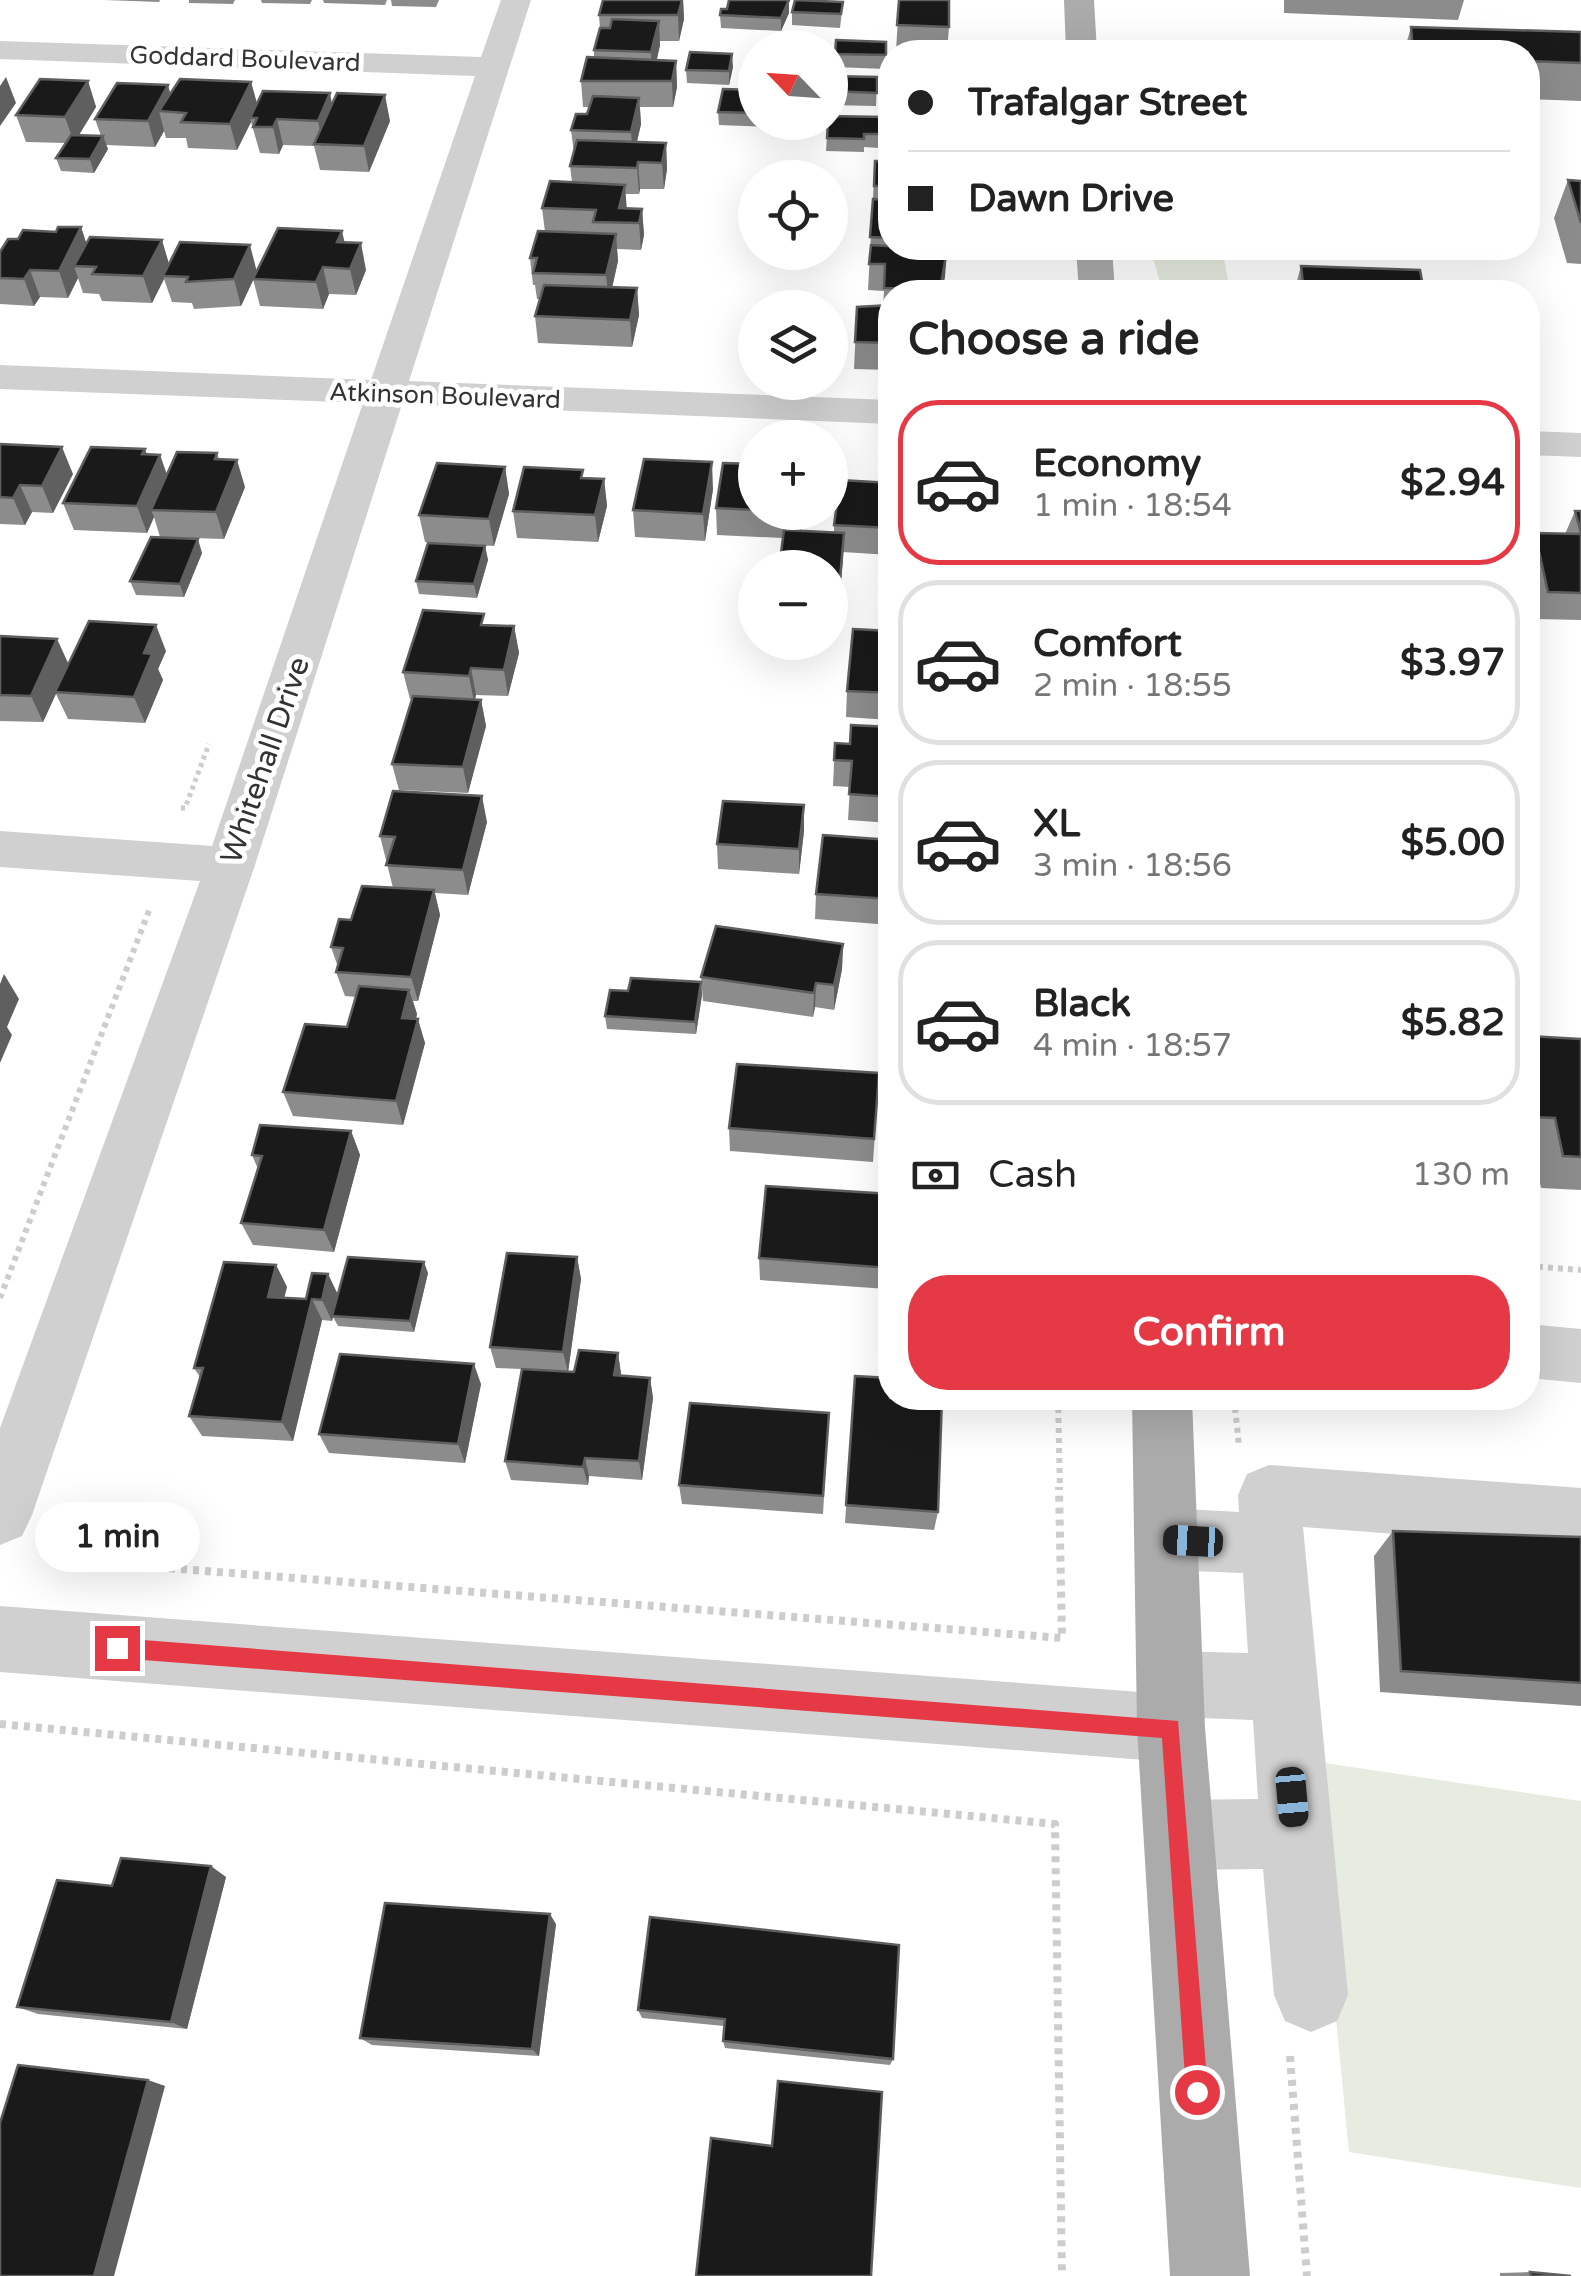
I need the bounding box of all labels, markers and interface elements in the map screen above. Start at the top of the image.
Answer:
north arrow [738,30,848,140]
map controls [738,30,848,660]
street label: Goddard Boulevard [129,40,361,78]
text: Trafalgar Street [968,80,1247,126]
button: locate [738,160,848,270]
text: Dawn Drive [968,176,1174,222]
button: layers [738,290,848,400]
text: Choose a ride [908,313,1199,367]
street label: Atkinson Boulevard [329,377,561,415]
button: + [738,420,848,530]
icon: car [913,438,1003,528]
text: Economy [1033,441,1201,487]
text: $2.94 [1400,460,1505,506]
text: 1 min · 18:54 [1033,487,1232,525]
button: − [738,550,848,660]
icon: car [913,618,1003,708]
text: Comfort [1033,621,1182,667]
text: $3.97 [1400,640,1505,686]
street label: Whitehall Drive [213,652,318,868]
text: 2 min · 18:55 [1033,667,1232,705]
icon: car [913,798,1003,888]
text: XL [1033,801,1080,847]
text: $5.00 [1400,820,1505,866]
text: 3 min · 18:56 [1033,847,1232,885]
icon: car [913,978,1003,1068]
text: Black [1033,981,1131,1027]
text: $5.82 [1401,1000,1505,1046]
text: 4 min · 18:57 [1033,1027,1232,1065]
icon: cash [908,1148,963,1203]
text: Cash [988,1152,1077,1198]
text: 130 m [1412,1156,1510,1194]
button: Confirm [908,1275,1510,1390]
callout: 1 min [34,1503,200,1573]
text: 1 min [75,1518,160,1556]
car [1162,1524,1224,1558]
route end [95,1626,140,1671]
car [1274,1766,1310,1828]
route start [1175,2070,1220,2115]

